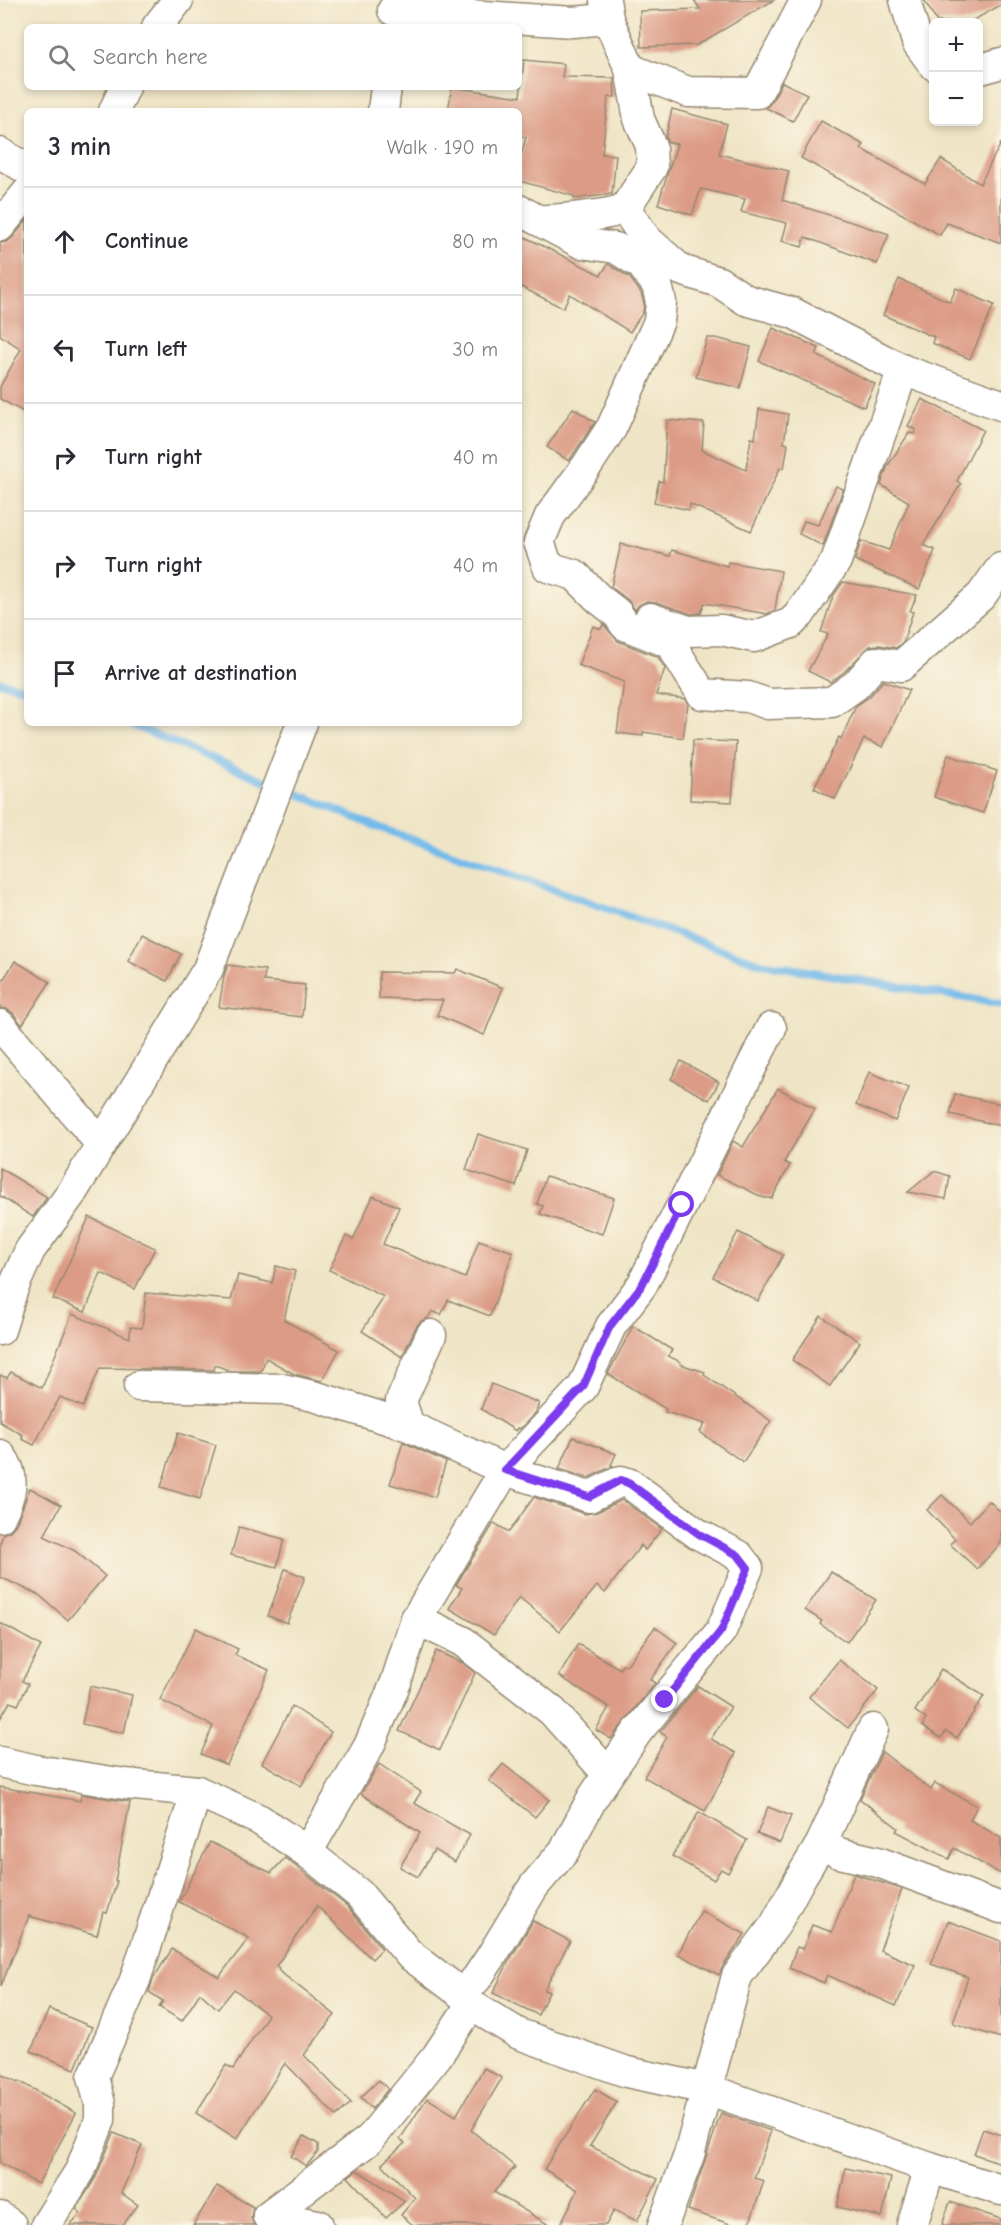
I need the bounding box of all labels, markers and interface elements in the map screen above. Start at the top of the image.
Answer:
map controls [929,18,983,126]
button: + [929,18,983,72]
search box [24,24,522,90]
icon: search [45,41,78,74]
text: Search here [93,44,208,70]
button: − [929,72,983,126]
text: 3 min [48,132,111,162]
text: Walk · 190 m [387,136,498,159]
icon: ahead [48,225,81,258]
text: Continue [105,228,188,254]
text: 80 m [452,230,498,253]
icon: left [48,333,81,366]
text: Turn left [105,336,187,362]
text: 30 m [452,338,498,361]
icon: right [48,441,81,474]
text: Turn right [105,444,202,470]
text: 40 m [453,446,498,469]
icon: right [48,549,81,582]
text: Turn right [105,552,202,578]
text: 40 m [453,554,498,577]
icon: arrive [48,657,81,690]
text: Arrive at destination [105,660,297,686]
route start [668,1191,694,1217]
route end [651,1686,677,1712]

